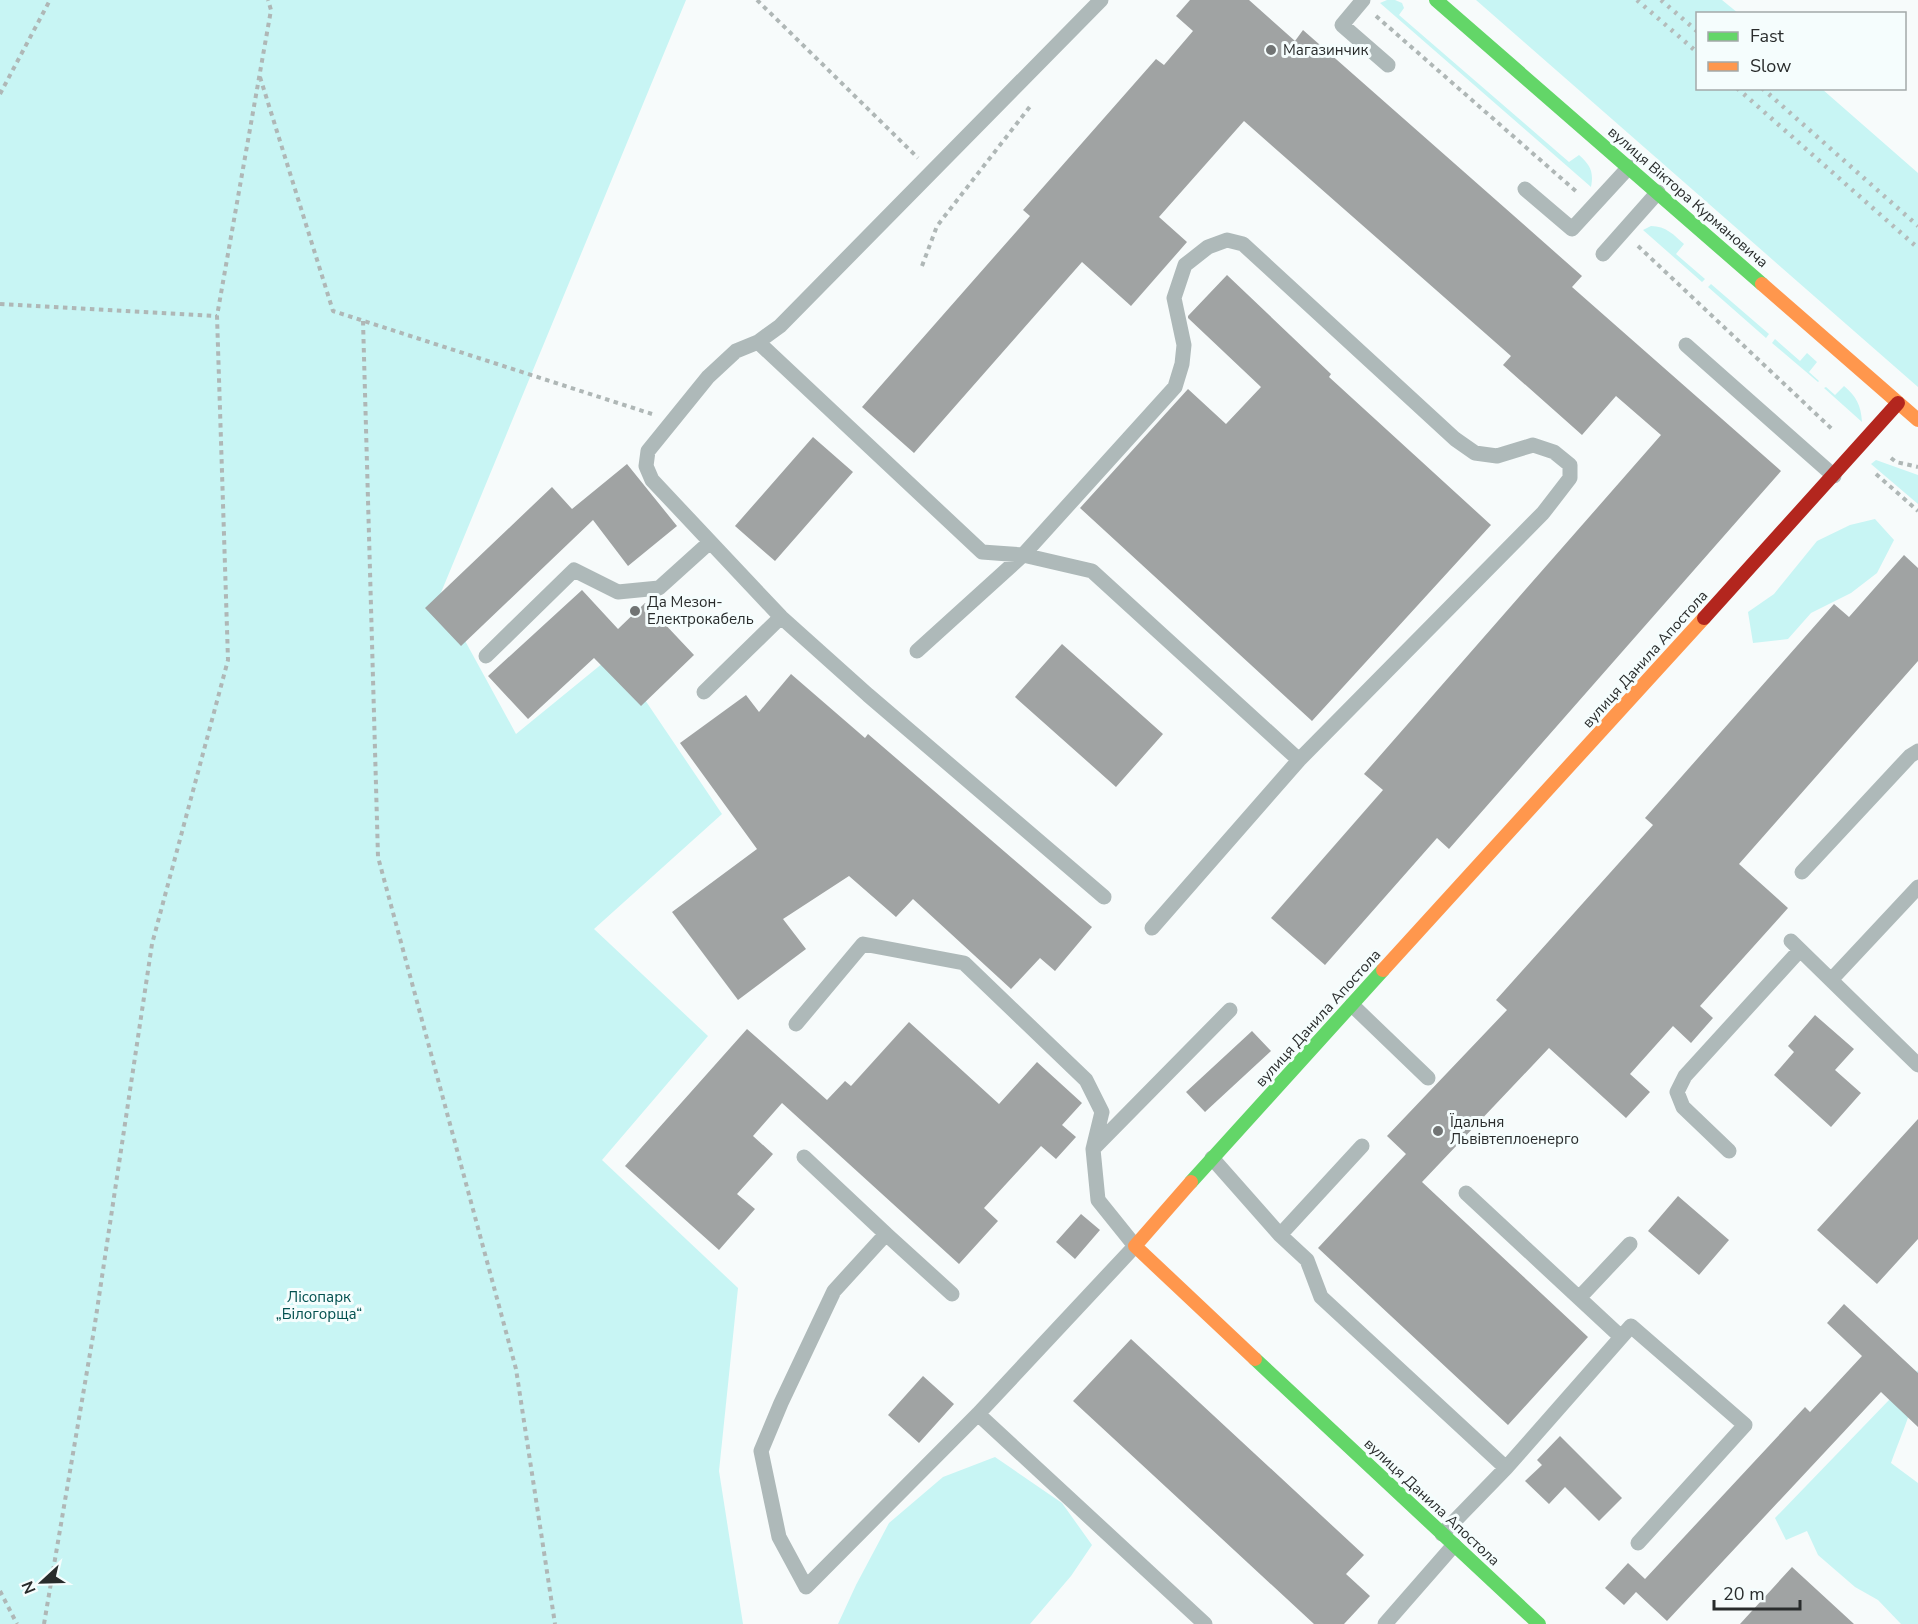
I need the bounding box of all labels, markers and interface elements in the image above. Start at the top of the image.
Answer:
legend [1696,12,1906,90]
text: Fast [1750,24,1785,48]
place label: Магазинчик [1283,40,1369,60]
marker: Магазинчик [1264,43,1278,57]
text: Slow [1750,54,1791,78]
street label: вулиця Віктора Курмановича [1604,122,1772,272]
street label: вулиця Данила Апостола [1578,586,1712,732]
place label: Да Мезон- Електрокабель [647,592,754,629]
marker: Да Мезон- Електрокабель [628,604,642,618]
street label: вулиця Данила Апостола [1251,945,1385,1091]
place label: Їдальня Львівтеплоенерго [1449,1112,1579,1149]
marker: Їдальня Львівтеплоенерго [1431,1124,1445,1138]
park label: Лісопарк „Білогорща“ [276,1287,362,1324]
street label: вулиця Данила Апостола [1360,1434,1504,1570]
north arrow [12,1552,72,1612]
scale bar [1714,1573,1800,1611]
text: N [17,1578,41,1597]
text: 20 m [1723,1582,1765,1606]

